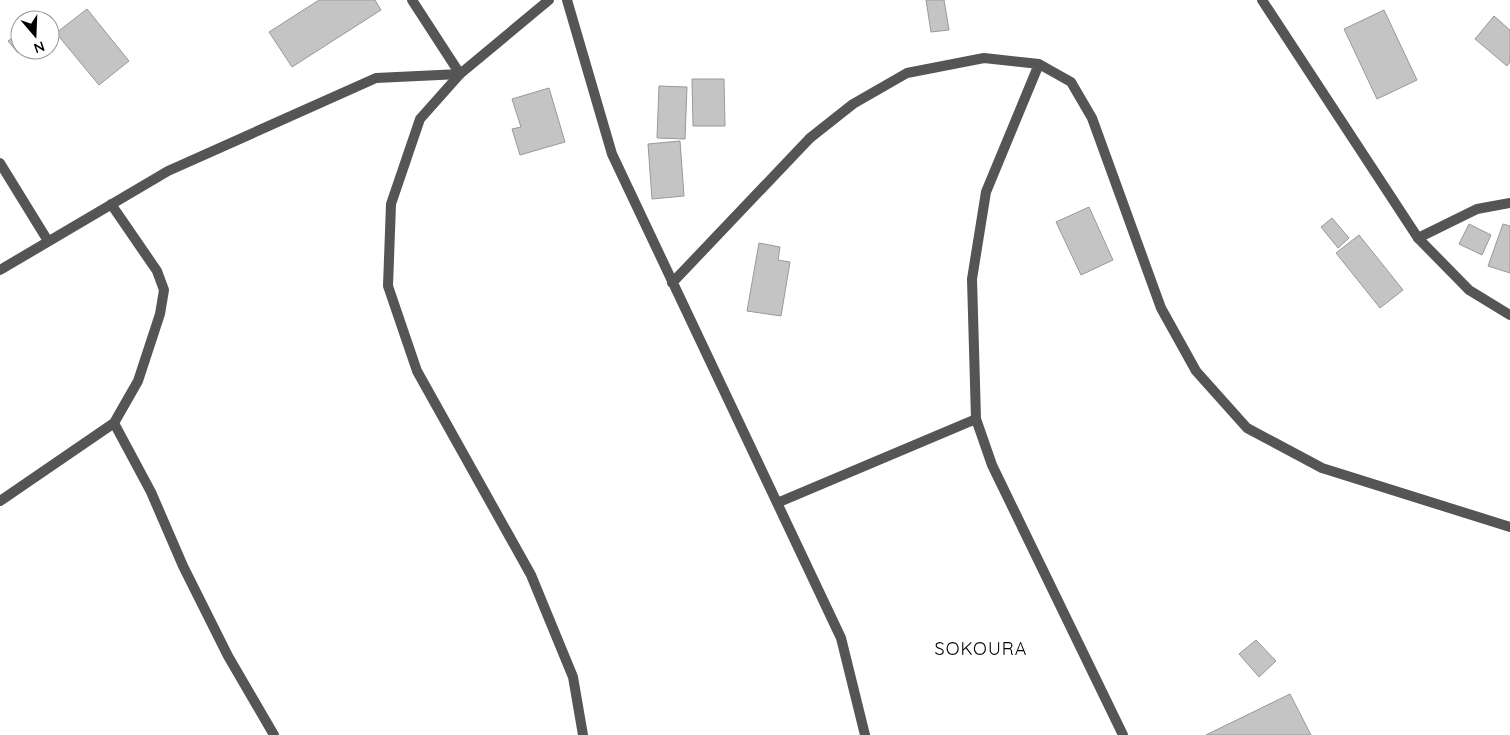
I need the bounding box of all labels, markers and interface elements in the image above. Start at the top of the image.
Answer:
north arrow [10,10,60,60]
text: N [31,37,47,57]
district label: SOKOURA [935,637,1027,660]

